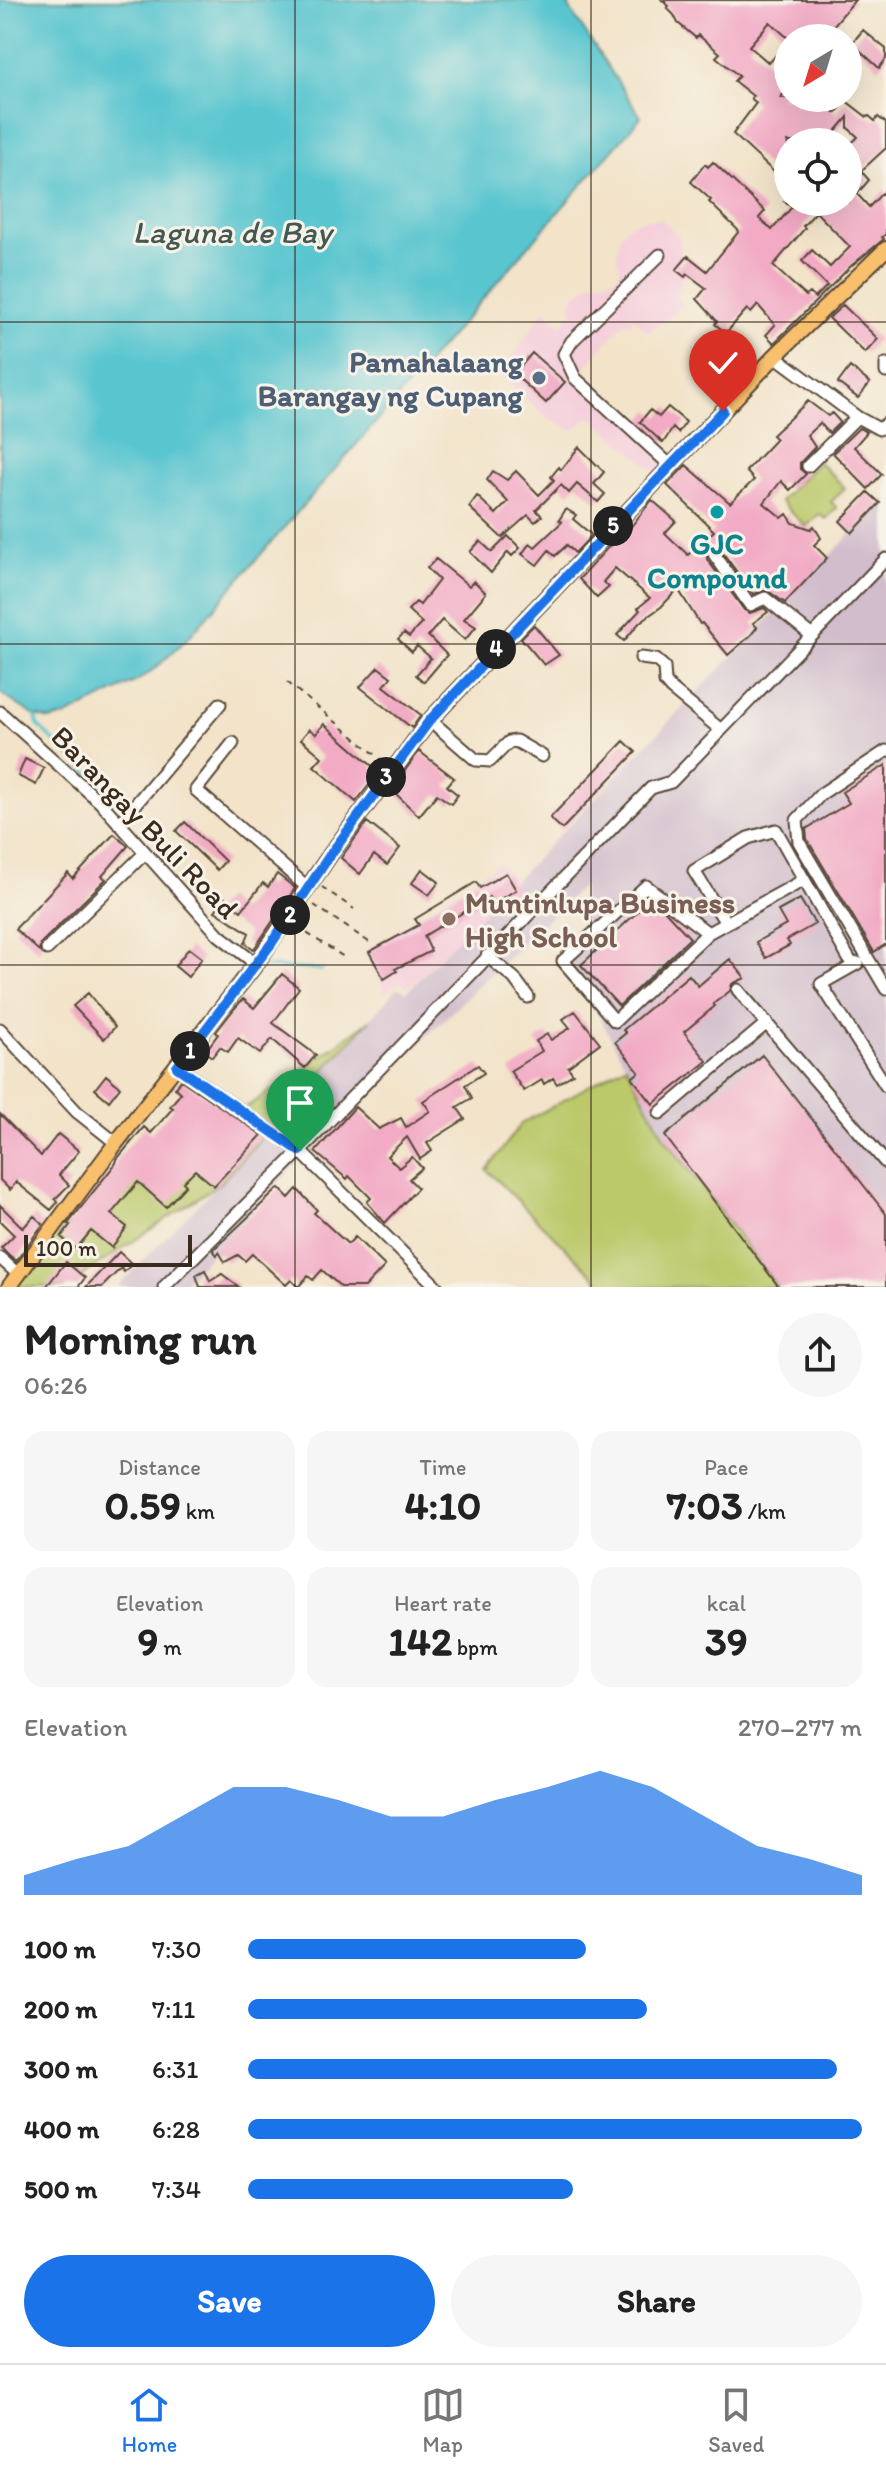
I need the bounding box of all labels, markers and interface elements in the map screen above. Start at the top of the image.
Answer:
north arrow [774,24,862,112]
map controls [774,24,862,216]
button: locate [774,128,862,216]
water label: Laguna de Bay [133,213,334,251]
pin [689,329,757,411]
icon: check [701,341,745,385]
place label: Pamahalaang Barangay ng Cupang [258,343,524,414]
marker: Pamahalaang Barangay ng Cupang [530,369,548,387]
marker: GJC Compound [708,503,726,521]
pin: 5 [593,506,633,546]
text: 5 [607,512,619,539]
place label: GJC Compound [647,525,788,596]
pin: 4 [476,629,516,669]
text: 4 [489,635,503,662]
street label: Barangay Buli Road [43,718,247,926]
pin: 3 [366,757,406,797]
text: 3 [380,763,392,790]
place label: Muntinlupa Business High School [465,884,735,955]
pin: 2 [270,895,310,935]
text: 2 [284,901,296,928]
marker: Muntinlupa Business High School [440,910,458,928]
pin: 1 [170,1031,210,1071]
text: 1 [185,1037,195,1064]
pin [266,1069,334,1151]
icon: arrive [278,1081,322,1125]
scale bar [24,1231,192,1267]
text: 100 m [36,1235,97,1262]
text: Morning run [24,1312,257,1365]
button: share [778,1313,862,1397]
text: 06:26 [24,1369,88,1401]
text: Distance [118,1454,201,1481]
text: Time [420,1454,466,1481]
text: Pace [704,1454,748,1481]
text: 0.59 [104,1481,181,1529]
text: 4:10 [404,1481,482,1529]
text: 7:03 [667,1481,743,1529]
text: km [181,1498,215,1525]
text: /km [743,1498,786,1525]
text: Elevation [116,1590,203,1617]
text: Heart rate [394,1590,492,1617]
text: kcal [707,1590,746,1617]
text: 9 [137,1617,158,1665]
text: 142 [388,1617,452,1665]
text: 39 [705,1617,748,1665]
text: m [158,1634,182,1661]
text: bpm [452,1634,498,1661]
text: Elevation [24,1711,127,1743]
text: 270–277 m [738,1711,862,1743]
text: 100 m [24,1933,96,1965]
text: 7:30 [152,1933,201,1965]
text: 200 m [24,1993,97,2025]
text: 7:11 [152,1993,195,2025]
text: 300 m [24,2053,98,2085]
text: 6:31 [152,2053,198,2085]
text: 400 m [24,2113,99,2145]
text: 6:28 [152,2113,200,2145]
text: 500 m [24,2173,97,2205]
text: 7:34 [152,2173,201,2205]
button: Save [24,2255,435,2347]
button: Share [451,2255,862,2347]
tab: Home [122,2383,177,2458]
tab: Map [421,2383,465,2458]
tab: Saved [708,2383,764,2458]

